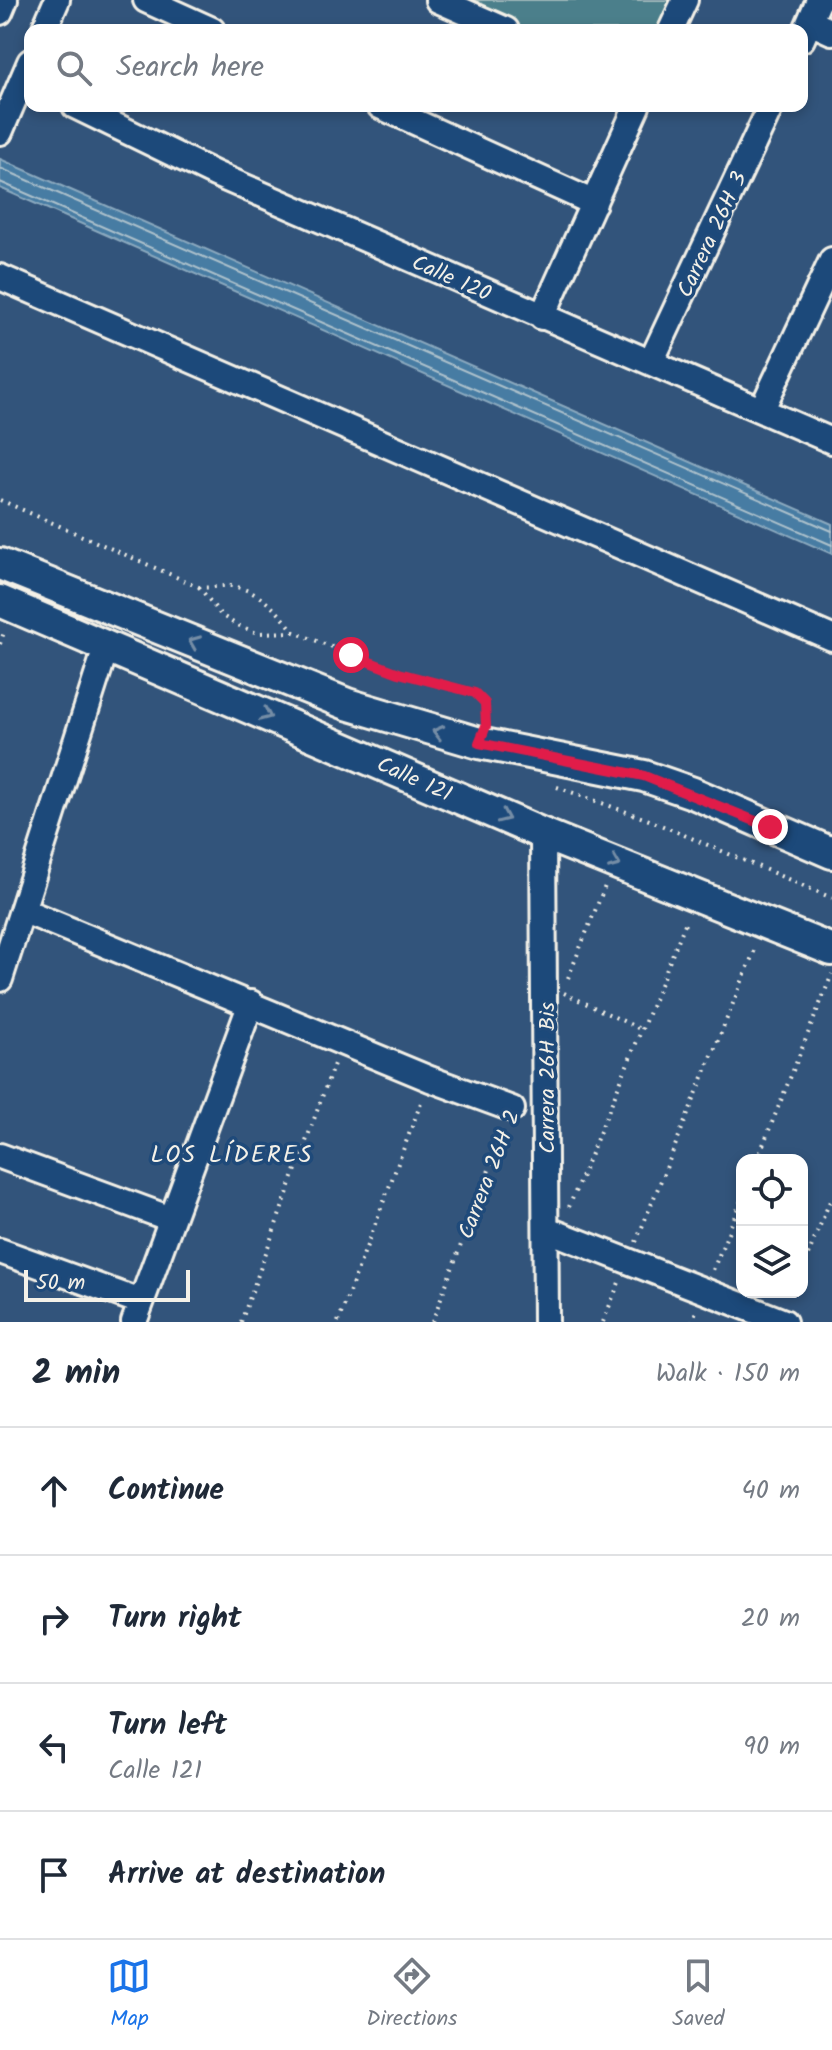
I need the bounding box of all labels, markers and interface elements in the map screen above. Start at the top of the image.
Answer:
search box [24,24,808,112]
text: Search here [116,44,264,92]
icon: search [52,46,96,90]
street label: Carrera 26H 3 [669,166,758,304]
street label: Calle 120 [406,246,496,312]
one-way arrow [188,636,202,652]
route start [333,637,369,673]
one-way arrow [257,705,272,721]
one-way arrow [432,725,446,741]
street label: Calle 121 [371,748,457,812]
one-way arrow [496,807,511,823]
route end [752,809,788,845]
one-way arrow [607,853,621,870]
street label: Carrera 26H Bis [531,1002,566,1154]
street label: Carrera 26H 2 [450,1105,531,1245]
district label: LOS LÍDERES [150,1136,314,1175]
map controls [736,1154,808,1298]
button: locate [736,1154,808,1226]
button: layers [736,1226,808,1298]
scale bar [24,1266,190,1302]
text: 50 m [36,1266,85,1301]
text: 2 min [32,1347,120,1401]
text: Walk · 150 m [656,1353,800,1395]
text: Continue [108,1467,224,1515]
icon: ahead [32,1469,76,1513]
text: 40 m [742,1470,800,1512]
text: Turn right [108,1595,241,1643]
icon: right [32,1597,76,1641]
text: 20 m [741,1598,800,1640]
text: Turn left [108,1702,227,1750]
icon: left [32,1725,76,1769]
text: 90 m [743,1726,800,1768]
text: Calle 121 [108,1750,202,1792]
text: Arrive at destination [108,1851,385,1899]
icon: arrive [32,1853,76,1897]
tab: Map [107,1954,151,2037]
tab: Directions [366,1954,458,2037]
tab: Saved [672,1954,725,2037]

